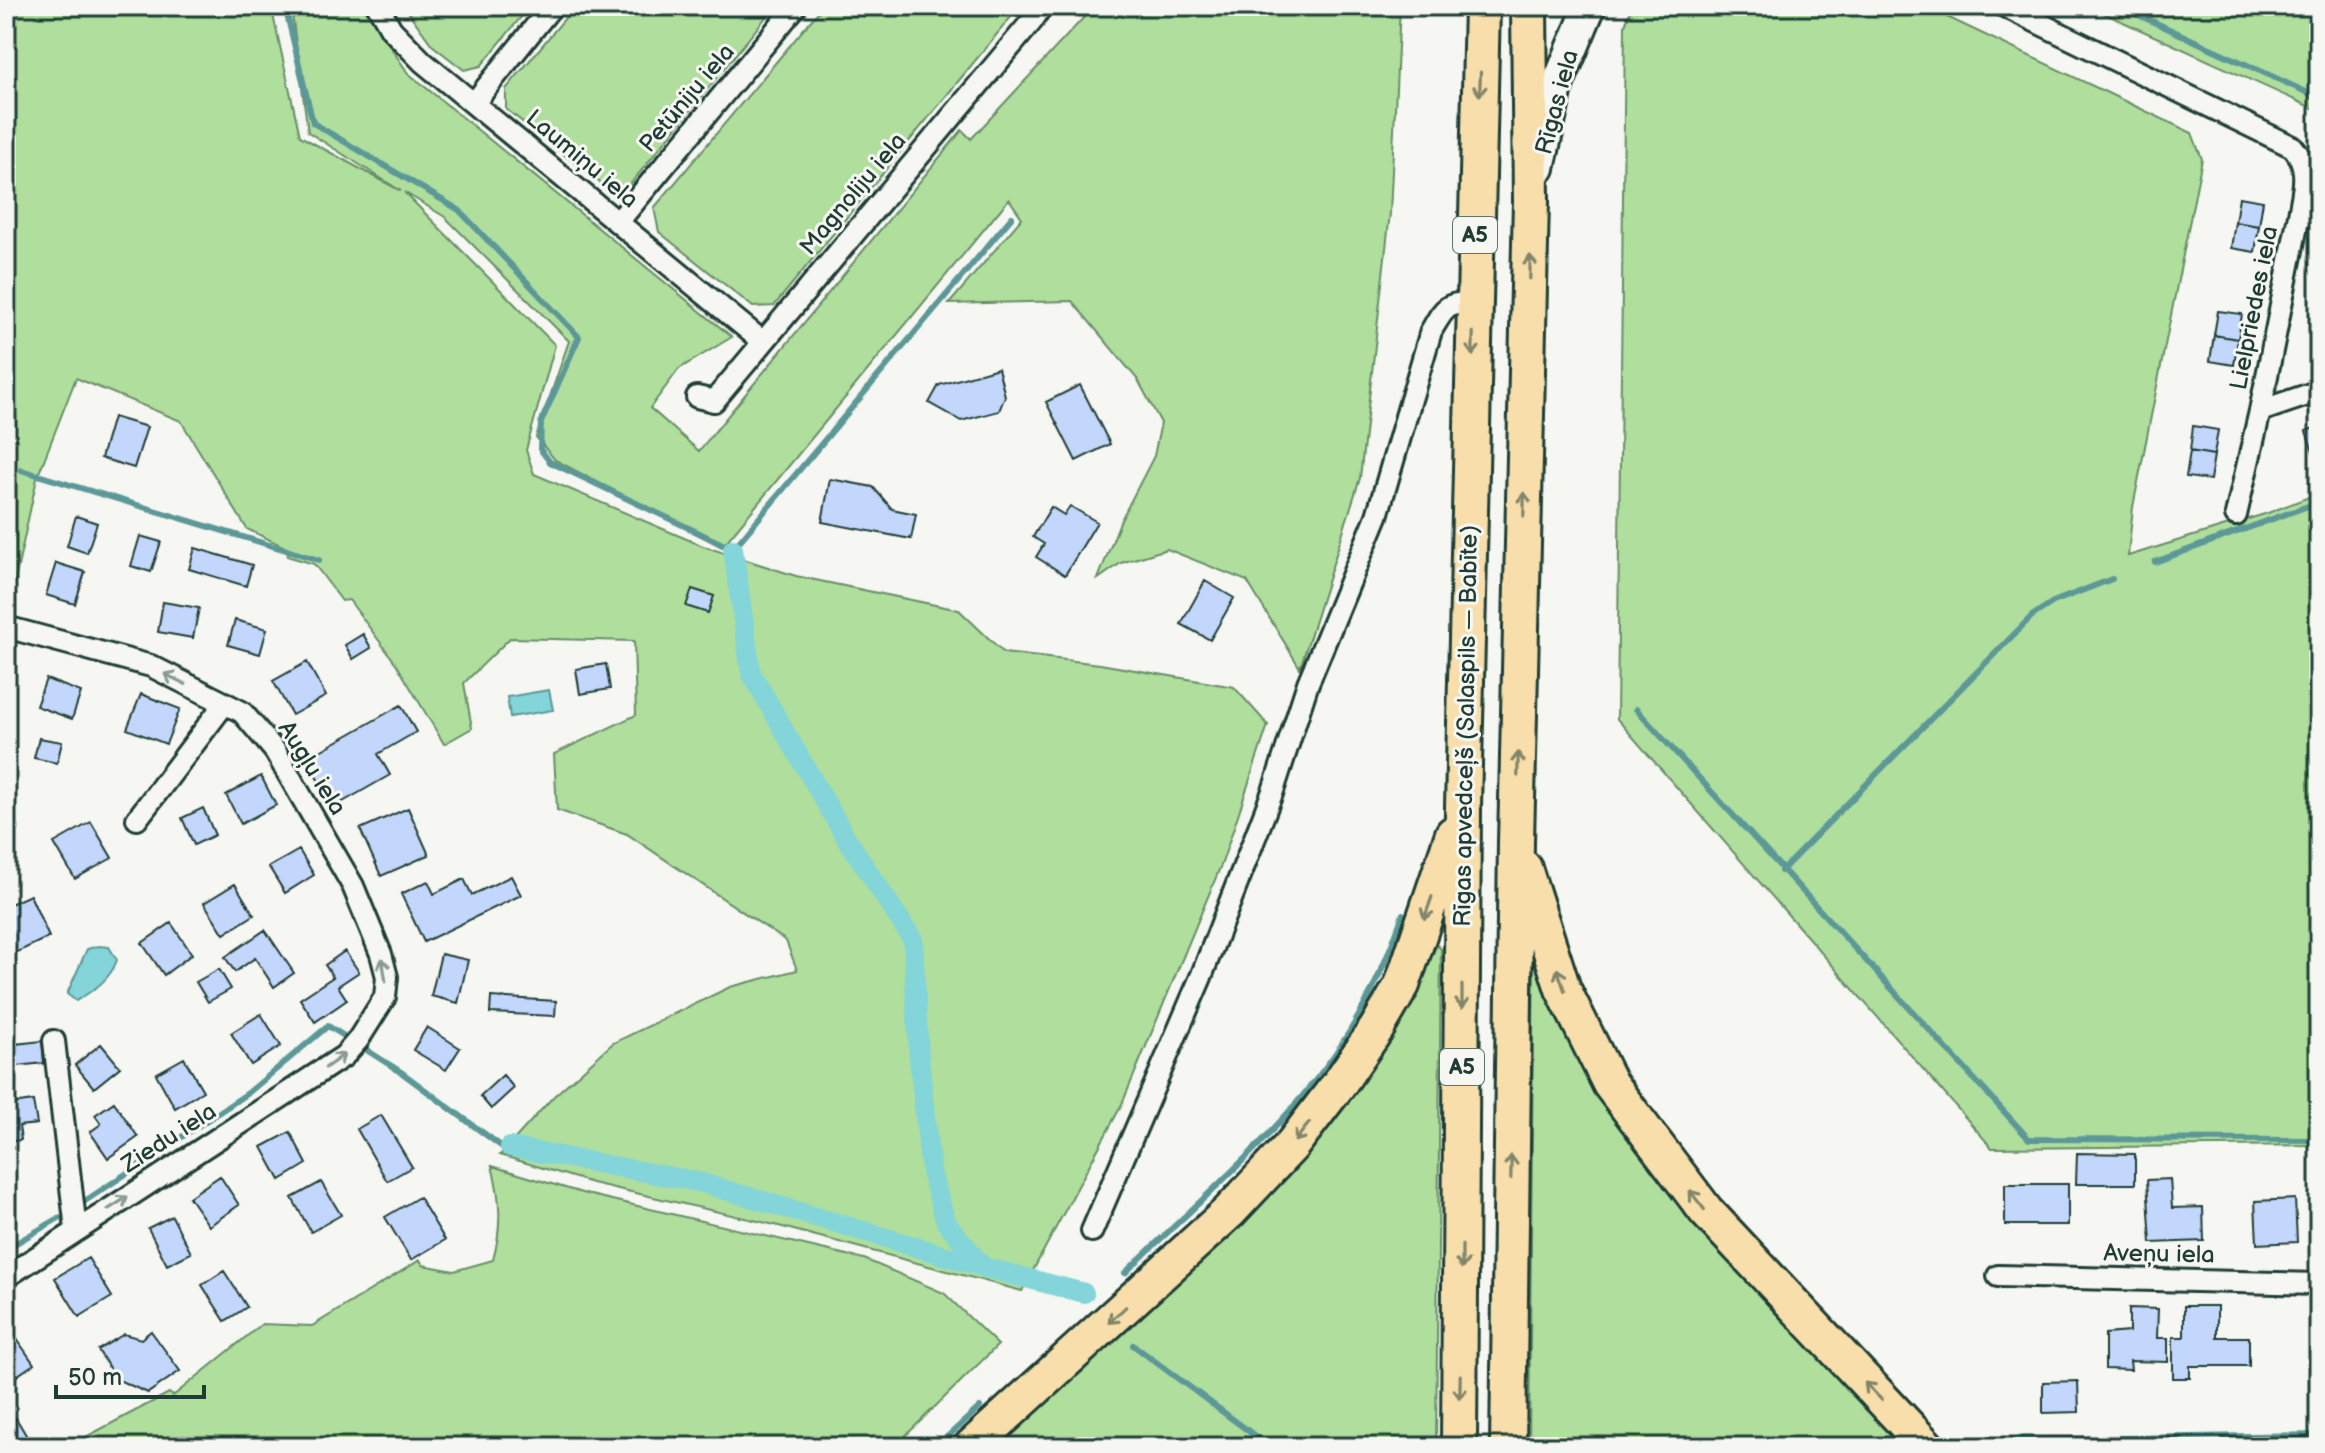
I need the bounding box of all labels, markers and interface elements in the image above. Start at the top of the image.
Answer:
street label: Petūniju iela [633,38,741,158]
street label: Rīgas iela [1529,47,1585,157]
one-way arrow [1473,70,1488,97]
street label: Laumiņu iela [520,104,644,214]
street label: Magnoliju iela [794,127,912,261]
road number: A5 [1453,217,1497,253]
street label: Lielpriedes iela [2224,224,2284,392]
one-way arrow [1522,254,1537,281]
one-way arrow [1465,330,1481,357]
one-way arrow [1516,491,1531,518]
street label: Rīgas apvedceļš (Salaspils — Babīte) [1448,525,1484,927]
one-way arrow [164,670,188,686]
street label: Augļu iela [272,716,352,820]
one-way arrow [1510,751,1525,778]
one-way arrow [1420,895,1435,920]
one-way arrow [376,958,391,984]
one-way arrow [1552,968,1567,993]
one-way arrow [1454,983,1470,1010]
road number: A5 [1440,1049,1484,1085]
one-way arrow [324,1053,346,1069]
street label: Ziedu iela [115,1097,222,1180]
one-way arrow [1293,1121,1310,1142]
one-way arrow [1503,1154,1519,1181]
one-way arrow [1689,1190,1706,1211]
one-way arrow [106,1194,128,1211]
street label: Aveņu iela [2103,1239,2215,1269]
one-way arrow [1454,1243,1470,1270]
one-way arrow [1107,1305,1127,1324]
scale bar [56,1349,204,1399]
text: 50 m [68,1363,122,1392]
one-way arrow [1452,1373,1468,1400]
one-way arrow [1864,1381,1883,1401]

